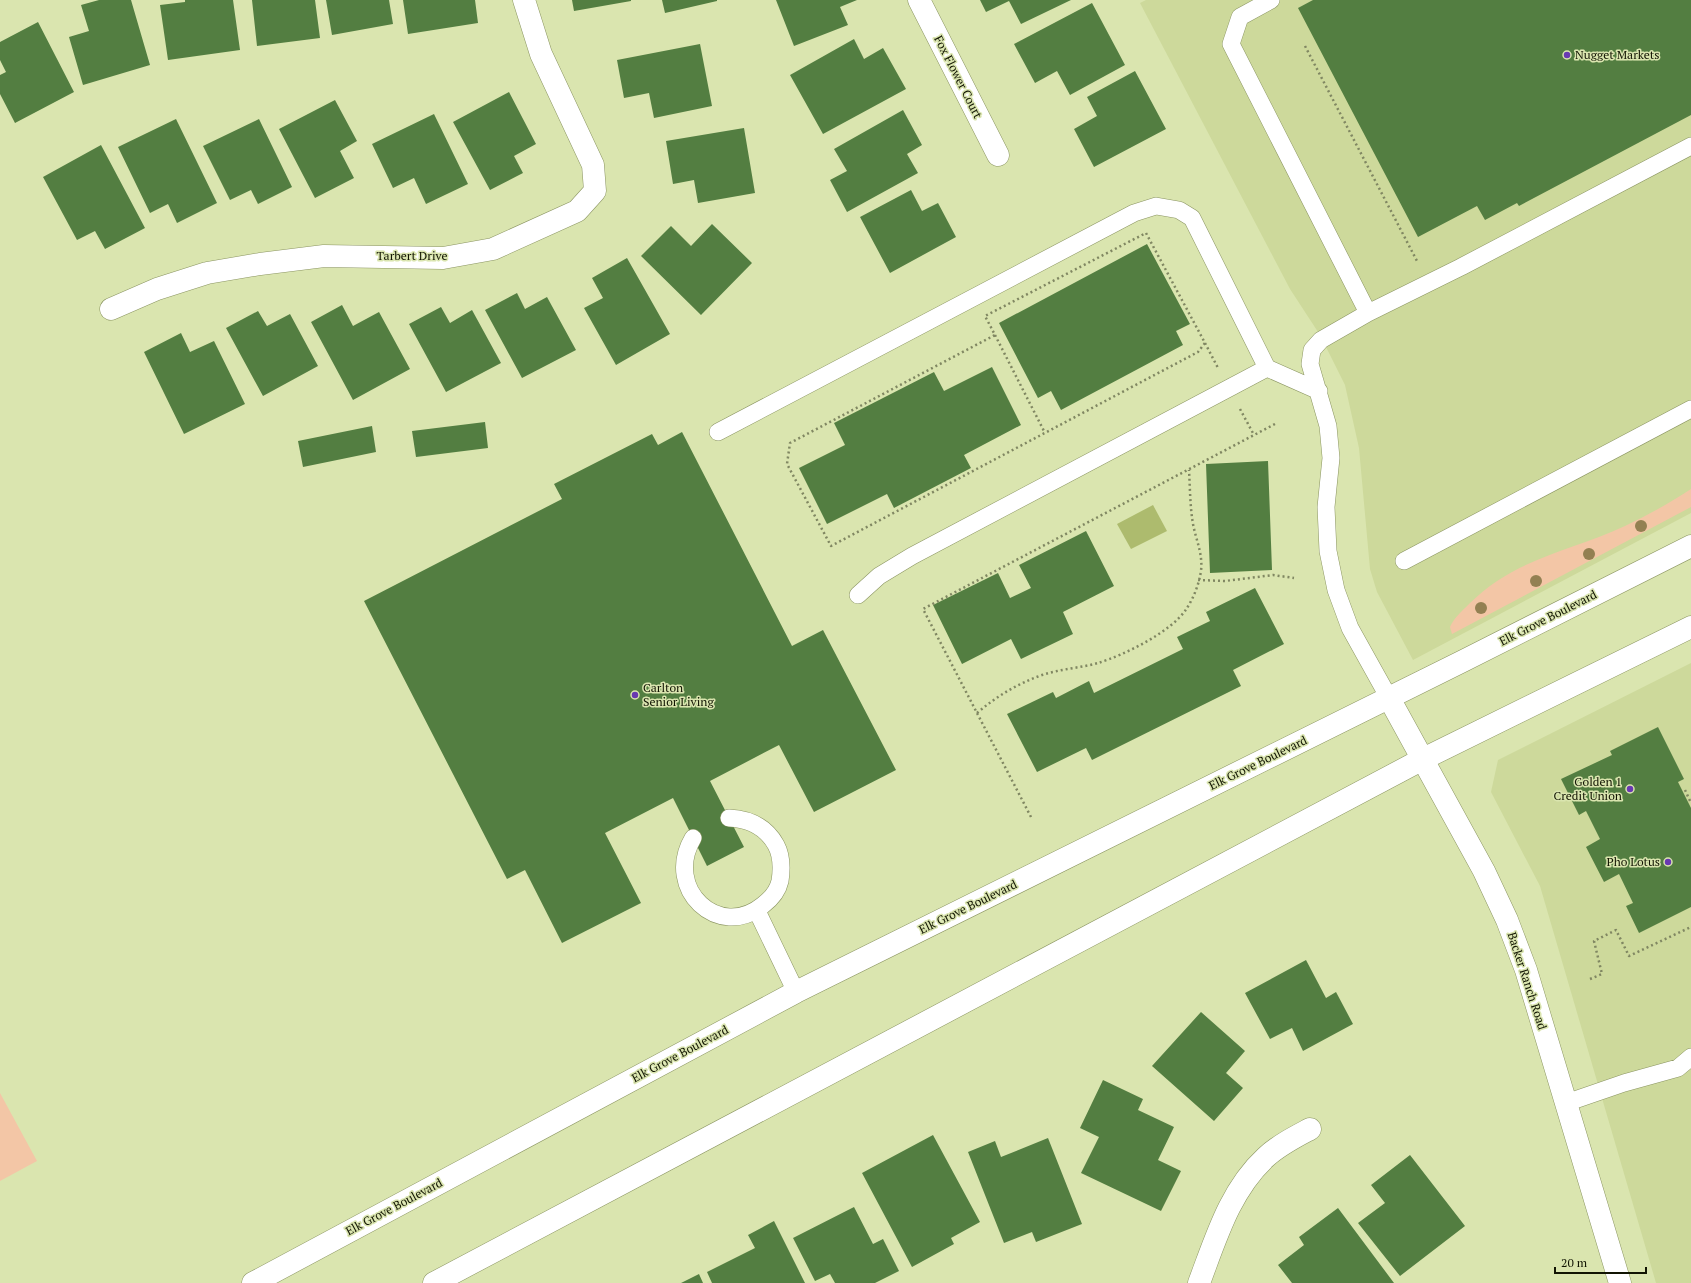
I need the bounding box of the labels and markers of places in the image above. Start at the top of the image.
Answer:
place label: Nugget Markets [1575,47,1660,62]
marker: Nugget Markets [1562,50,1572,60]
place label: Carlton Senior Living [643,680,714,709]
marker: Carlton Senior Living [630,690,640,700]
place label: Golden 1 Credit Union [1553,774,1622,803]
marker: Golden 1 Credit Union [1625,784,1635,794]
place label: Pho Lotus [1607,854,1660,869]
marker: Pho Lotus [1663,857,1673,867]

